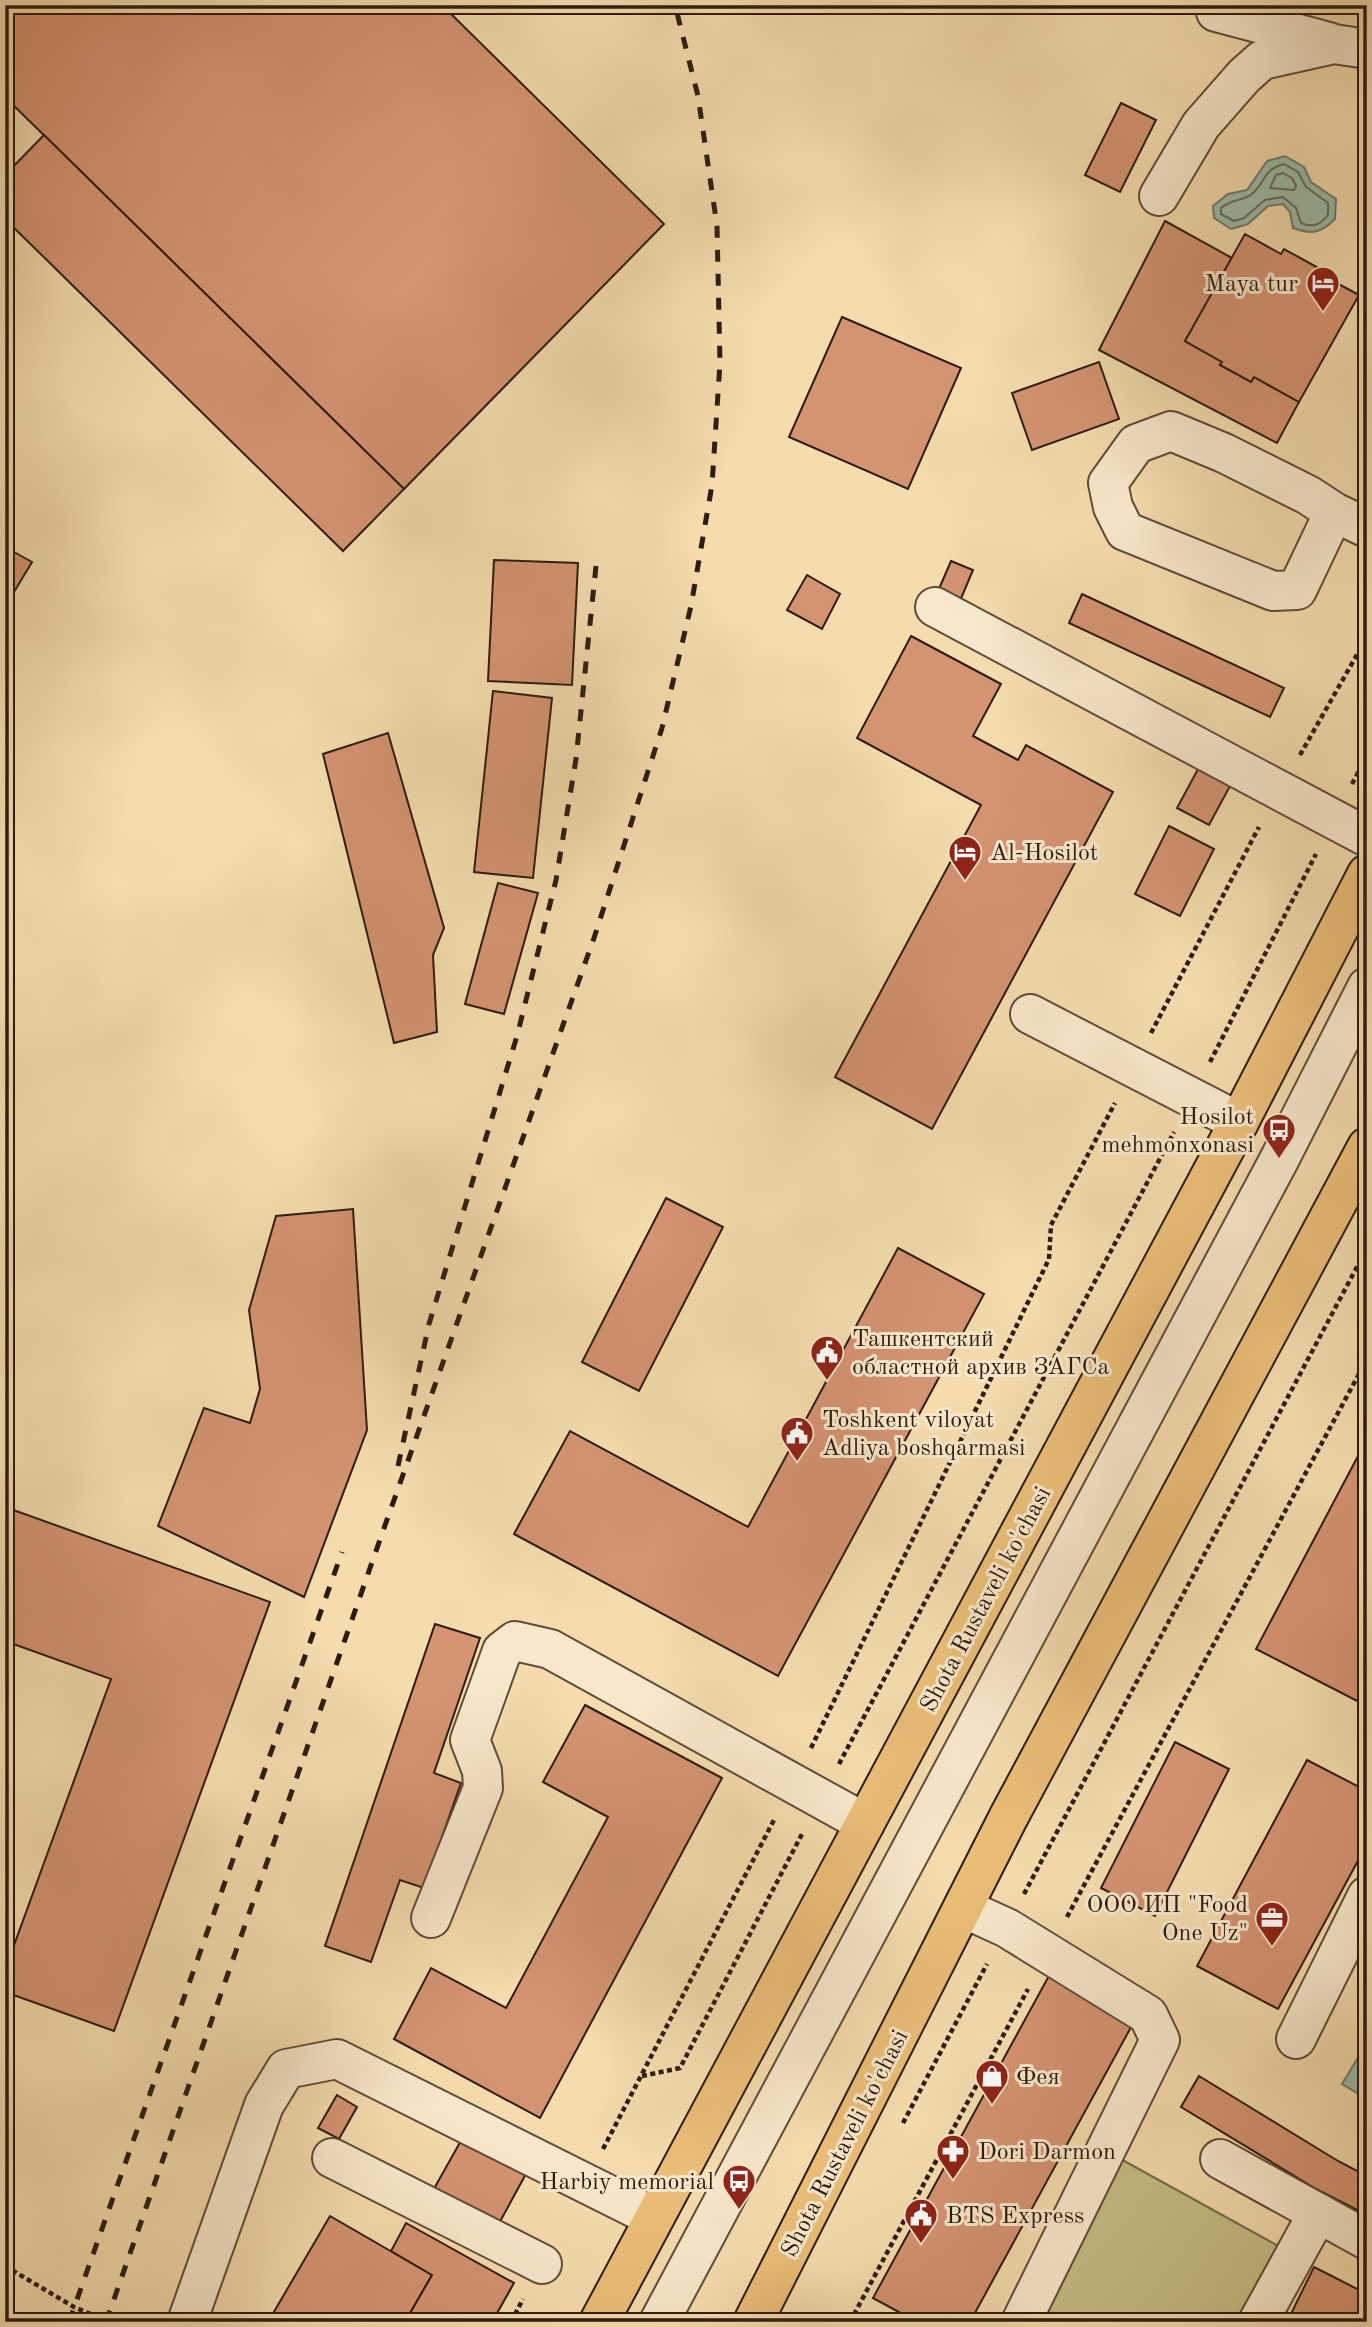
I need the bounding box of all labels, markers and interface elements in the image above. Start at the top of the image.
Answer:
hotel icon: Maya tur [1304,264,1342,313]
place label: Maya tur [1205,273,1298,297]
hotel icon: Al-Hosilot [946,833,984,882]
place label: Al-Hosilot [990,842,1098,866]
place label: Hosilot mehmonxonasi [1101,1106,1254,1158]
bus stop icon: Hosilot mehmonxonasi [1260,1111,1298,1160]
place label: Ташкентский областной архив ЗАГСа [852,1328,1110,1380]
public building icon: Ташкентский областной архив ЗАГСа [808,1333,846,1382]
place label: Toshkent viloyat Adliya boshqarmasi [822,1409,1026,1461]
public building icon: Toshkent viloyat Adliya boshqarmasi [778,1414,816,1463]
street label: Shota Rustaveli ko'chasi [917,1483,1056,1717]
place label: ООО ИП "Food One Uz" [1086,1894,1248,1946]
office icon: ООО ИП "Food One Uz" [1253,1899,1291,1948]
street label: Shota Rustaveli ko'chasi [778,2026,914,2261]
shop icon: Фея [973,2057,1011,2106]
place label: Фея [1016,2066,1060,2090]
pharmacy icon: Dori Darmon [934,2132,972,2181]
place label: Dori Darmon [978,2141,1116,2165]
bus stop icon: Harbiy memorial [720,2162,758,2211]
place label: Harbiy memorial [539,2171,714,2195]
public building icon: BTS Express [902,2196,940,2245]
place label: BTS Express [946,2205,1084,2229]

